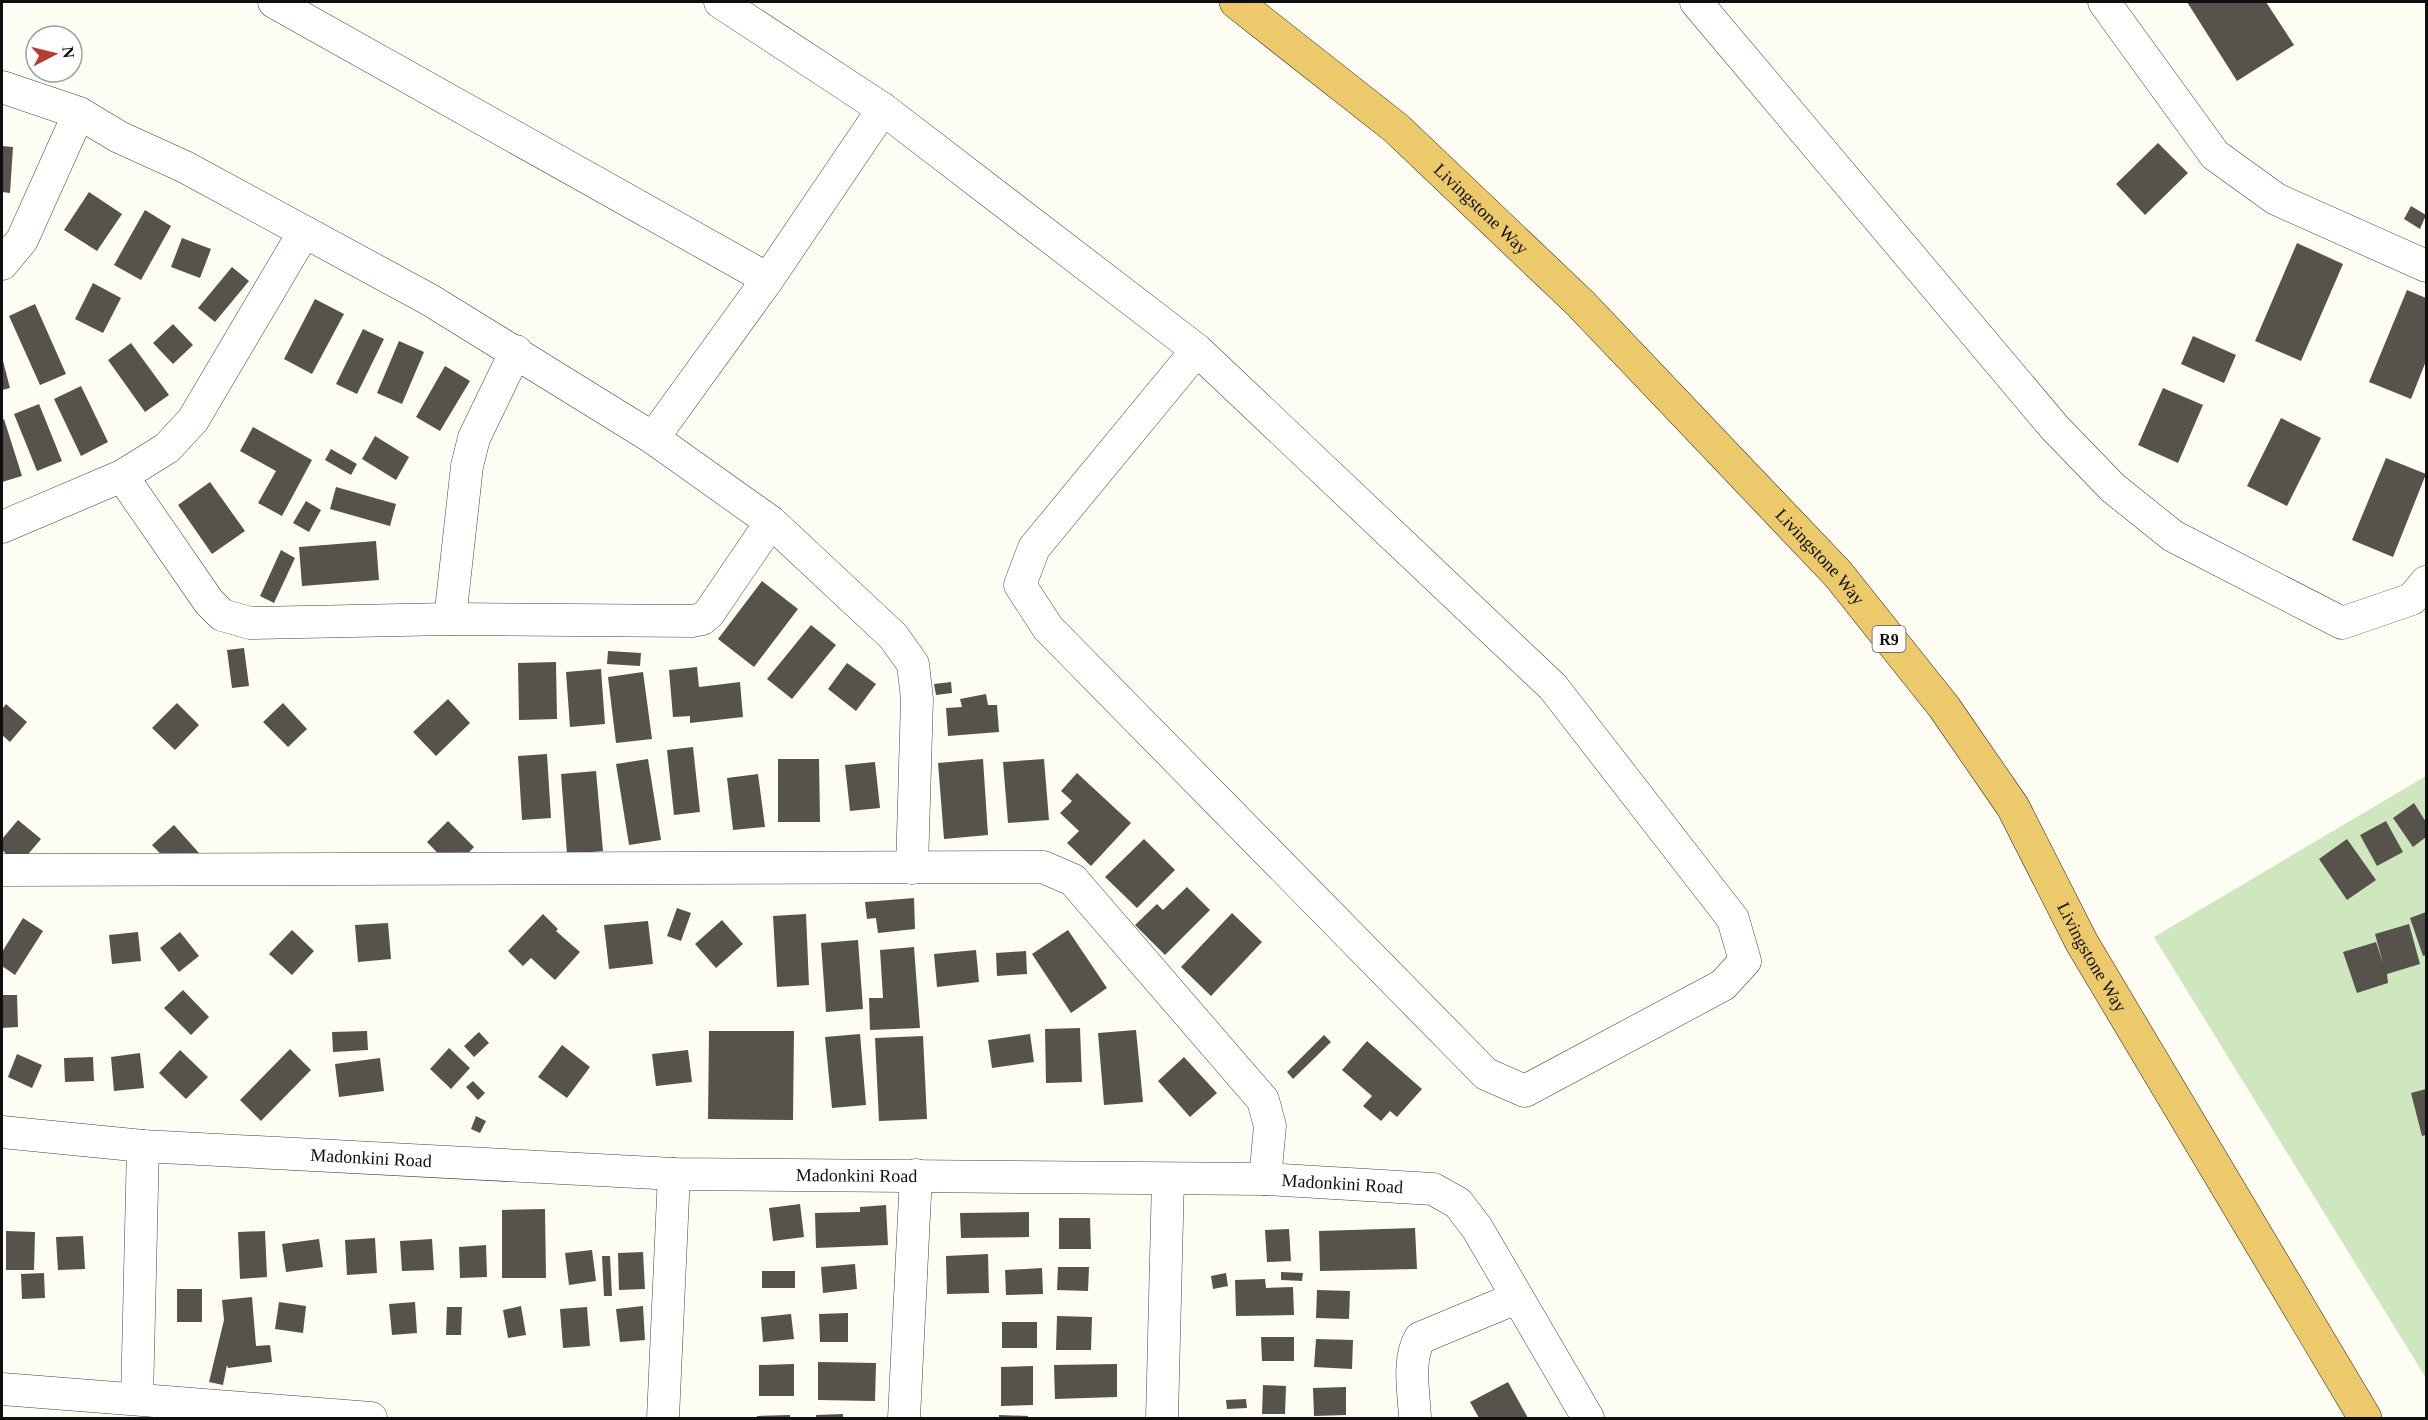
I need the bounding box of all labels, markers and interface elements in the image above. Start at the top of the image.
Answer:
north arrow [24,24,84,84]
text: N [59,45,78,59]
street label: Livingstone Way [1430,159,1532,258]
street label: Livingstone Way [1771,505,1869,609]
road number: R9 [1872,626,1906,652]
street label: Livingstone Way [2053,899,2131,1016]
street label: Madonkini Road [310,1145,432,1171]
street label: Madonkini Road [796,1165,917,1186]
street label: Madonkini Road [1281,1170,1404,1197]

